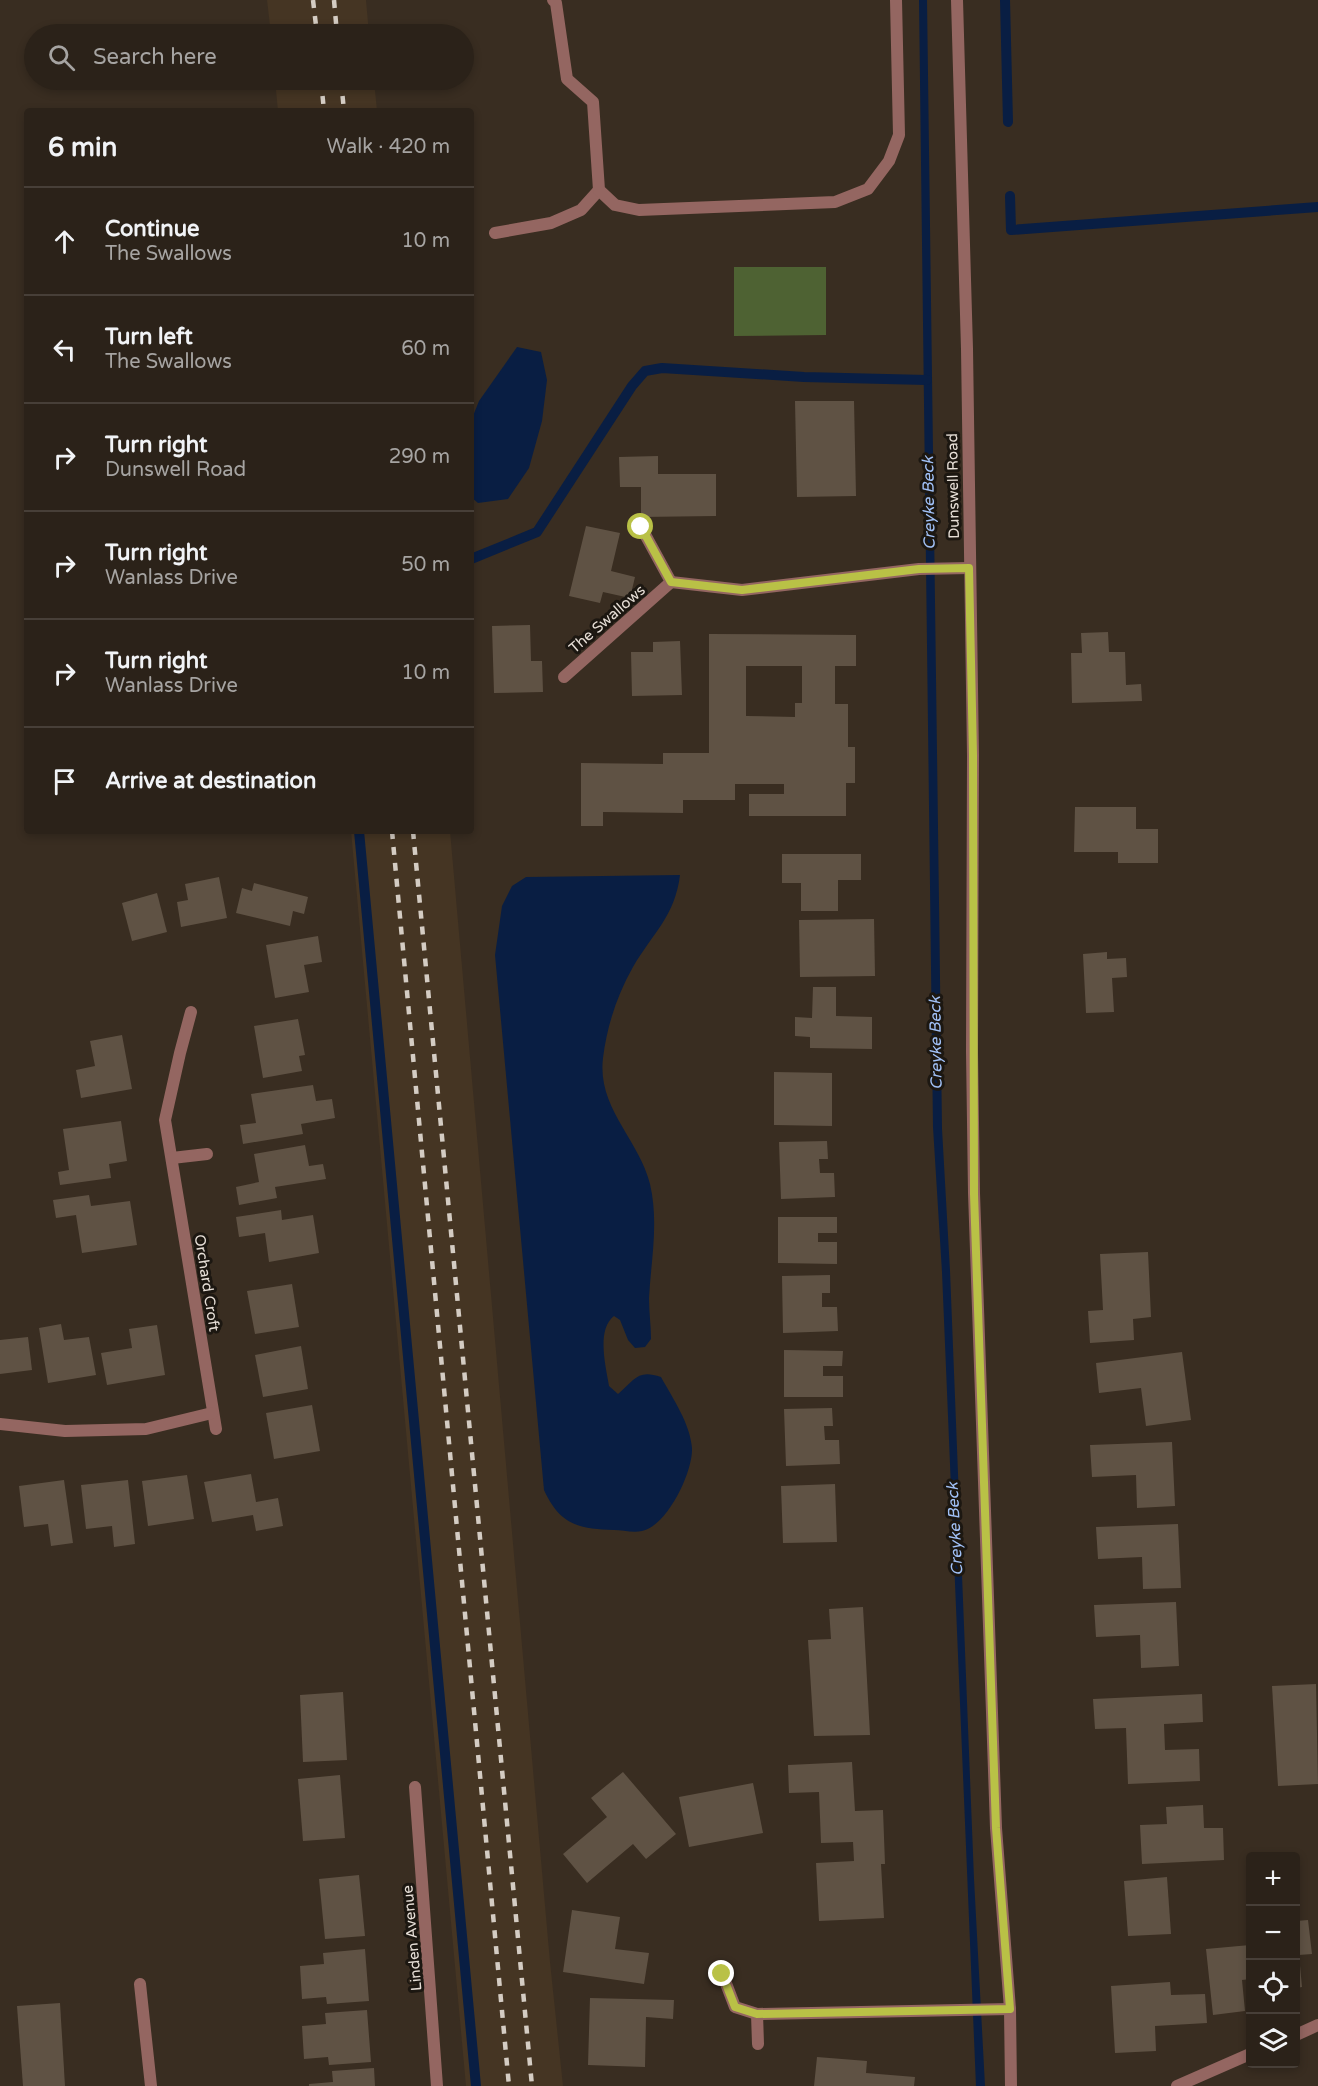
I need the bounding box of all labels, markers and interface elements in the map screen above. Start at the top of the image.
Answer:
search box [24,24,474,90]
icon: search [45,41,78,74]
text: Search here [93,44,217,70]
text: 6 min [48,132,117,163]
text: Walk · 420 m [327,135,450,159]
text: Continue [105,216,200,242]
icon: ahead [48,225,81,258]
text: 10 m [401,229,450,253]
text: The Swallows [105,242,232,266]
text: Turn left [105,324,193,350]
icon: left [48,333,81,366]
text: 60 m [401,337,450,361]
text: The Swallows [105,350,232,374]
text: Turn right [105,432,207,458]
street label: Dunswell Road [943,433,963,539]
icon: right [48,441,81,474]
text: 290 m [389,445,450,469]
water label: Creyke Beck [918,455,940,550]
text: Dunswell Road [105,458,246,482]
route start [627,513,653,539]
text: Turn right [105,540,207,566]
icon: right [48,549,81,582]
text: 50 m [401,553,450,577]
text: Wanlass Drive [105,566,238,590]
street label: The Swallows [565,581,649,657]
text: Turn right [105,648,207,674]
icon: right [48,657,81,690]
text: 10 m [401,661,450,685]
text: Wanlass Drive [105,674,238,698]
icon: arrive [48,765,81,798]
text: Arrive at destination [105,768,316,794]
water label: Creyke Beck [925,995,947,1090]
street label: Orchard Croft [190,1233,224,1333]
water label: Creyke Beck [942,1480,967,1576]
map controls [1246,1852,1300,2068]
button: + [1246,1852,1300,1906]
street label: Linden Avenue [398,1884,426,1992]
button: − [1246,1906,1300,1960]
route end [708,1960,734,1986]
button: locate [1246,1960,1300,2014]
button: layers [1246,2014,1300,2068]

